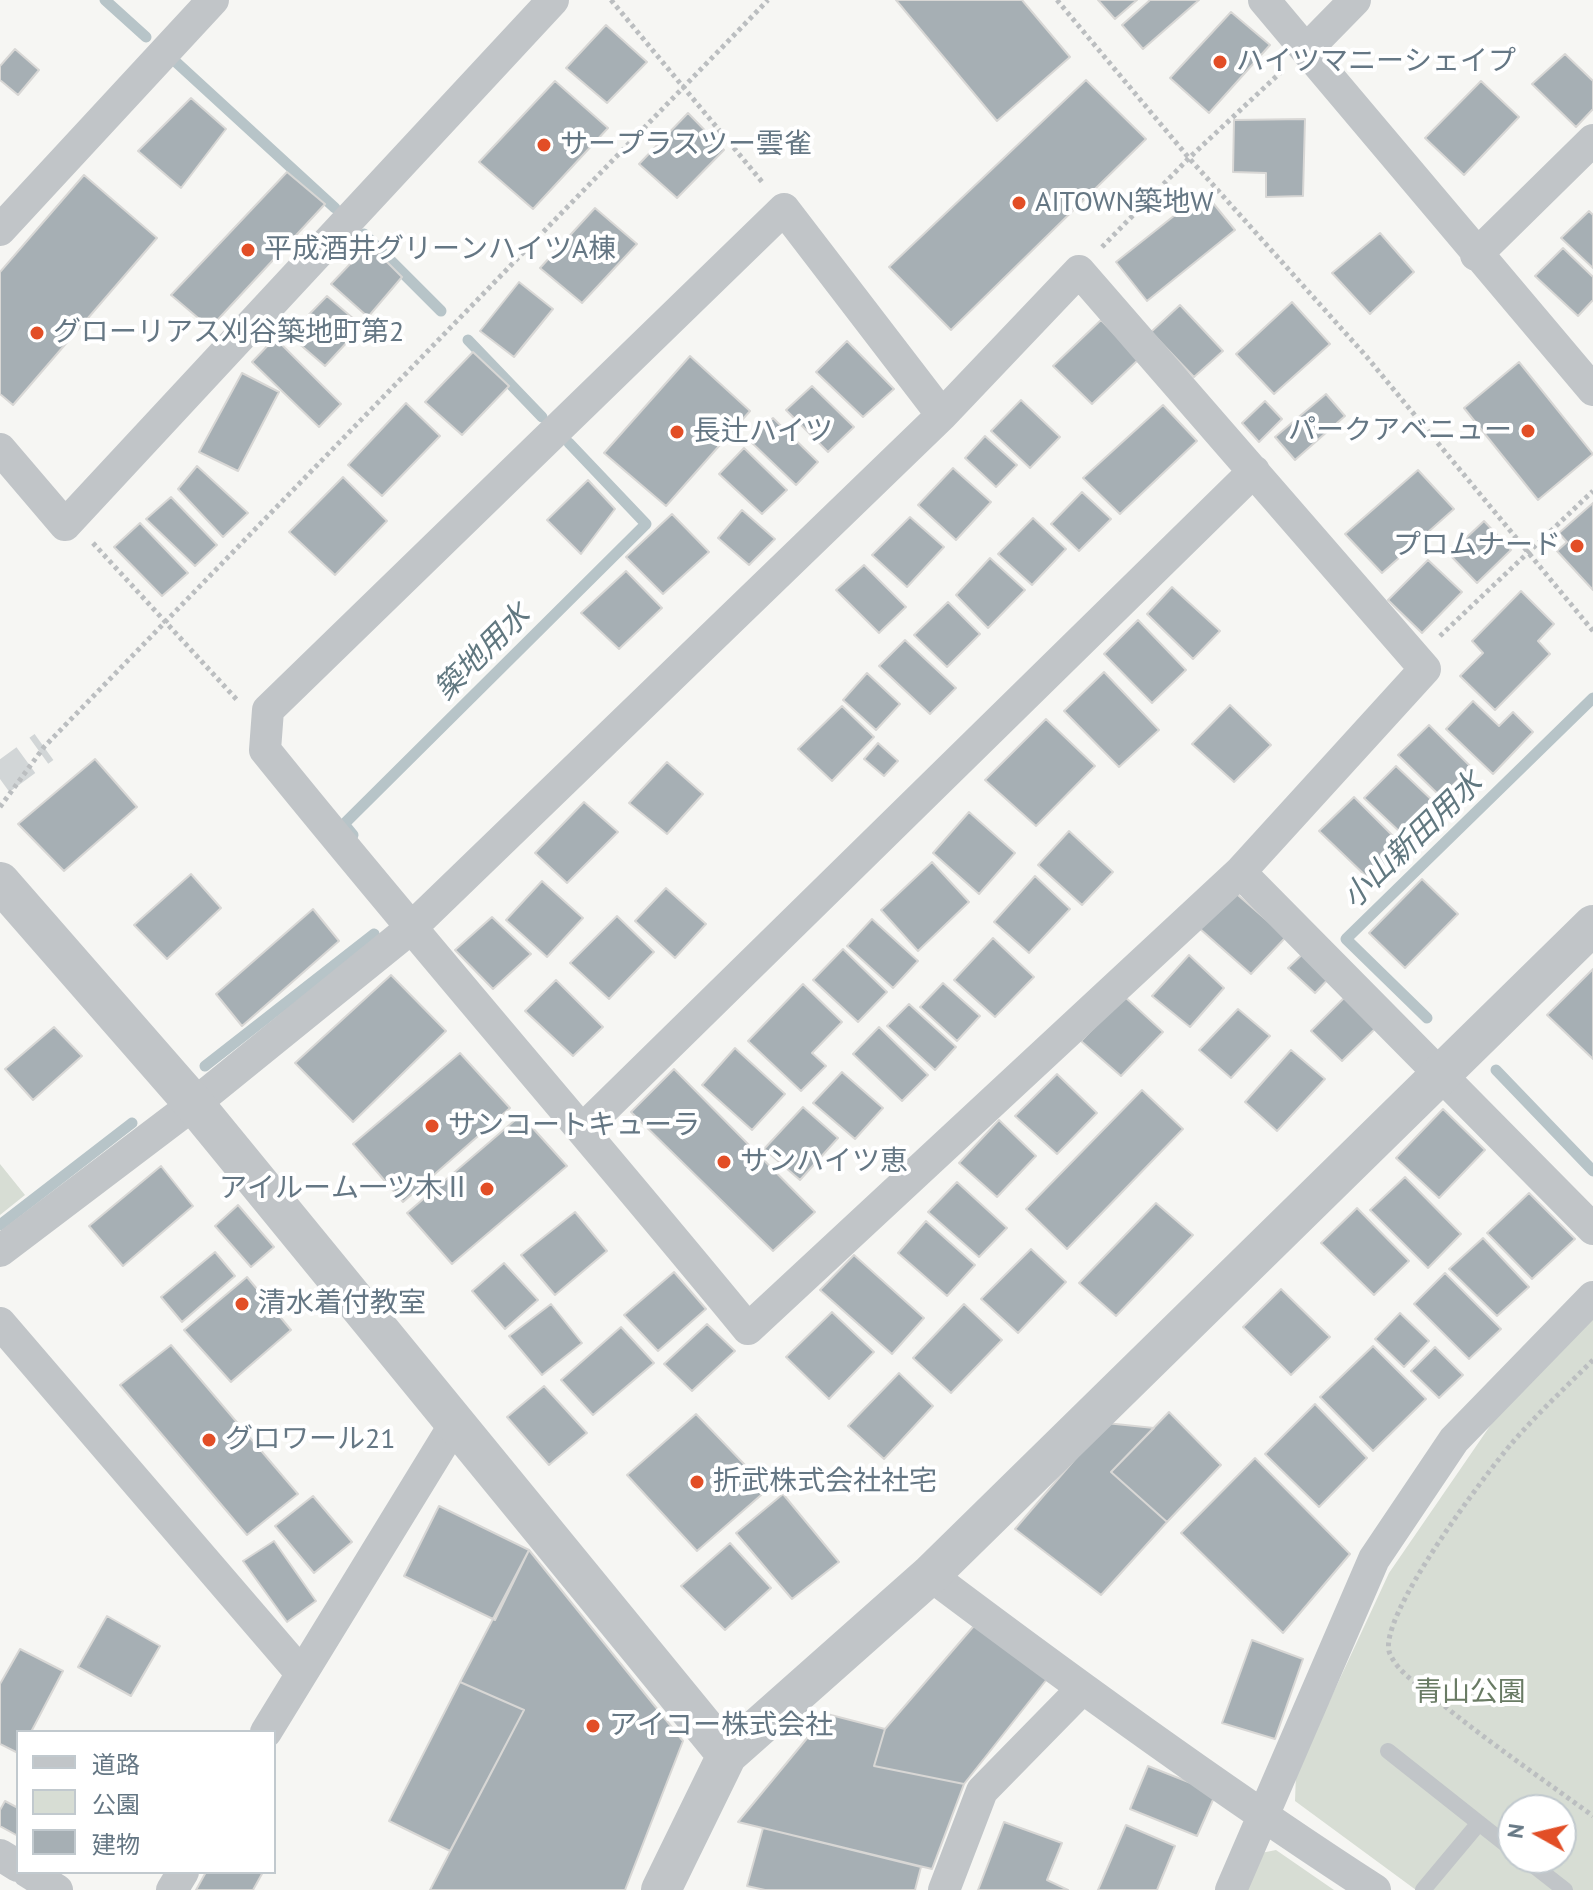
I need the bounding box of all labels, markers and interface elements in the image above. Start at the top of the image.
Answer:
place label: ハイツマニーシェイプ [1236,45,1516,79]
marker: ハイツマニーシェイプ [1211,53,1229,71]
place label: サープラスツー雲雀 [560,128,812,162]
marker: サープラスツー雲雀 [535,136,553,154]
place label: AITOWN築地W [1035,186,1214,220]
marker: AITOWN築地W [1010,194,1028,212]
place label: 平成酒井グリーンハイツA棟 [264,233,616,267]
marker: 平成酒井グリーンハイツA棟 [239,241,257,259]
place label: グローリアス刈谷築地町第2 [53,316,404,350]
marker: グローリアス刈谷築地町第2 [28,324,46,342]
place label: パークアベニュー [1288,414,1512,448]
place label: 長辻ハイツ [693,415,833,449]
marker: パークアベニュー [1519,422,1537,440]
marker: 長辻ハイツ [668,423,686,441]
place label: プロムナード [1393,529,1561,563]
marker: プロムナード [1568,537,1586,555]
water label: 築地用水 [428,598,538,708]
water label: 小山新田用水 [1336,766,1490,916]
place label: サンコートキューラ [448,1109,700,1143]
marker: サンコートキューラ [423,1117,441,1135]
place label: サンハイツ恵 [740,1145,908,1179]
marker: サンハイツ恵 [715,1153,733,1171]
place label: アイルーム一ツ木Ⅱ [219,1172,471,1206]
marker: アイルーム一ツ木Ⅱ [478,1180,496,1198]
place label: 清水着付教室 [258,1287,426,1321]
marker: 清水着付教室 [233,1295,251,1313]
place label: グロワール21 [225,1423,396,1457]
marker: グロワール21 [200,1431,218,1449]
place label: 折武株式会社社宅 [713,1465,937,1499]
marker: 折武株式会社社宅 [688,1473,706,1491]
park label: 青山公園 [1414,1676,1526,1710]
place label: アイコー株式会社 [609,1709,833,1743]
marker: アイコー株式会社 [584,1717,602,1735]
legend [16,1730,276,1874]
text: 道路 [92,1749,140,1780]
text: 公園 [92,1789,140,1820]
north arrow [1497,1794,1577,1874]
text: N [1500,1822,1530,1840]
text: 建物 [92,1829,140,1860]

